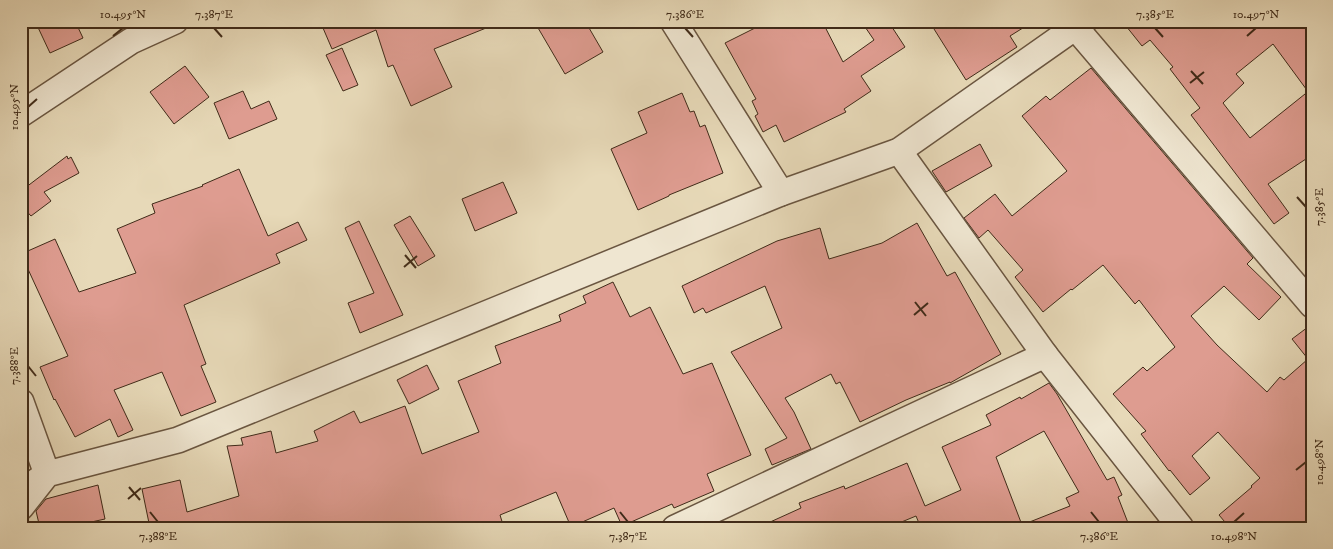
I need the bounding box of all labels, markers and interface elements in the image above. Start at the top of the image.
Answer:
text: 10.495°N [100,7,146,22]
text: 7.387°E [195,7,234,22]
text: 7.386°E [666,7,705,22]
text: 7.385°E [1136,7,1174,22]
text: 10.497°N [1233,7,1279,22]
text: 10.495°N [7,84,22,130]
text: 7.385°E [1312,188,1327,226]
text: 7.388°E [7,347,22,385]
text: 10.498°N [1312,439,1327,485]
text: 7.388°E [139,529,177,544]
text: 7.387°E [609,529,648,544]
text: 7.386°E [1080,529,1119,544]
text: 10.498°N [1211,529,1257,544]

